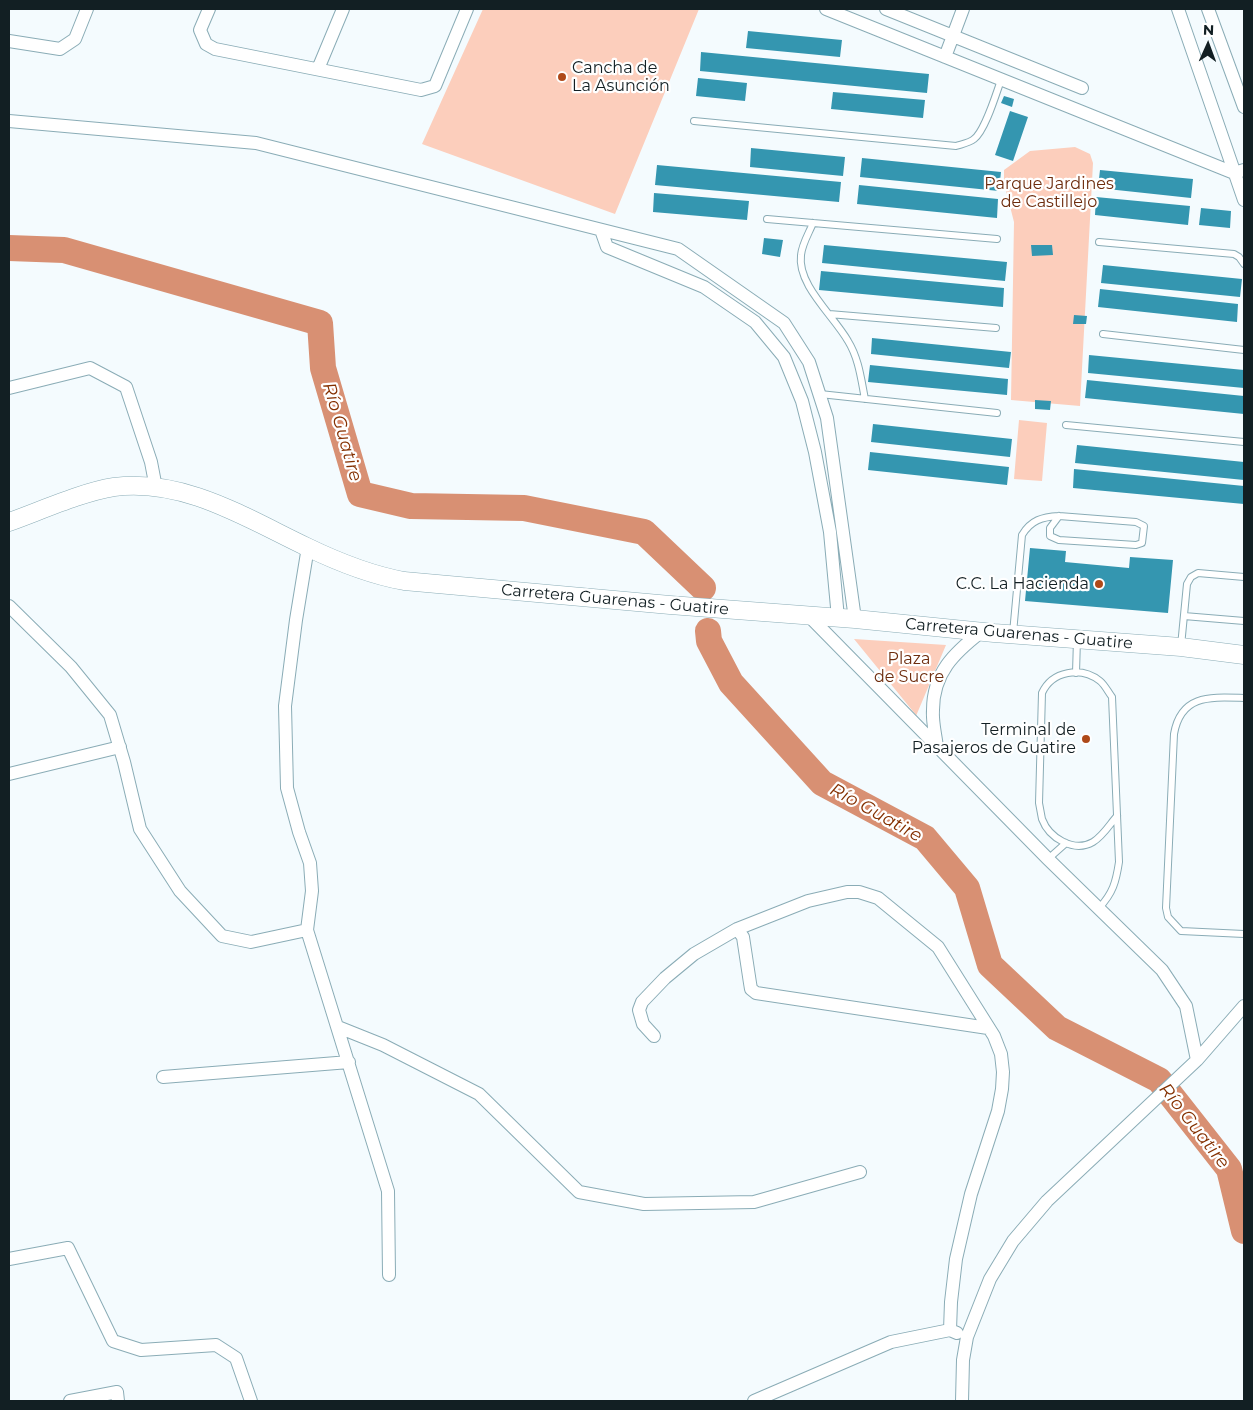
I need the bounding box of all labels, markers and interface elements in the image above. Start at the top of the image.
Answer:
north arrow [1183,20,1233,70]
text: N [1203,21,1214,39]
place label: Cancha de La Asunción [572,58,670,96]
marker: Cancha de La Asunción [556,71,568,83]
park label: Parque Jardines de Castillejo [984,174,1114,212]
water label: Río Guatire [318,380,366,484]
place label: C.C. La Hacienda [956,574,1089,594]
marker: C.C. La Hacienda [1093,578,1105,590]
street label: Carretera Guarenas - Guatire [500,580,730,620]
street label: Carretera Guarenas - Guatire [904,614,1134,654]
park label: Plaza de Sucre [874,649,944,687]
place label: Terminal de Pasajeros de Guatire [912,720,1076,758]
marker: Terminal de Pasajeros de Guatire [1080,733,1092,745]
water label: Río Guatire [826,779,926,847]
water label: Río Guatire [1154,1079,1234,1173]

